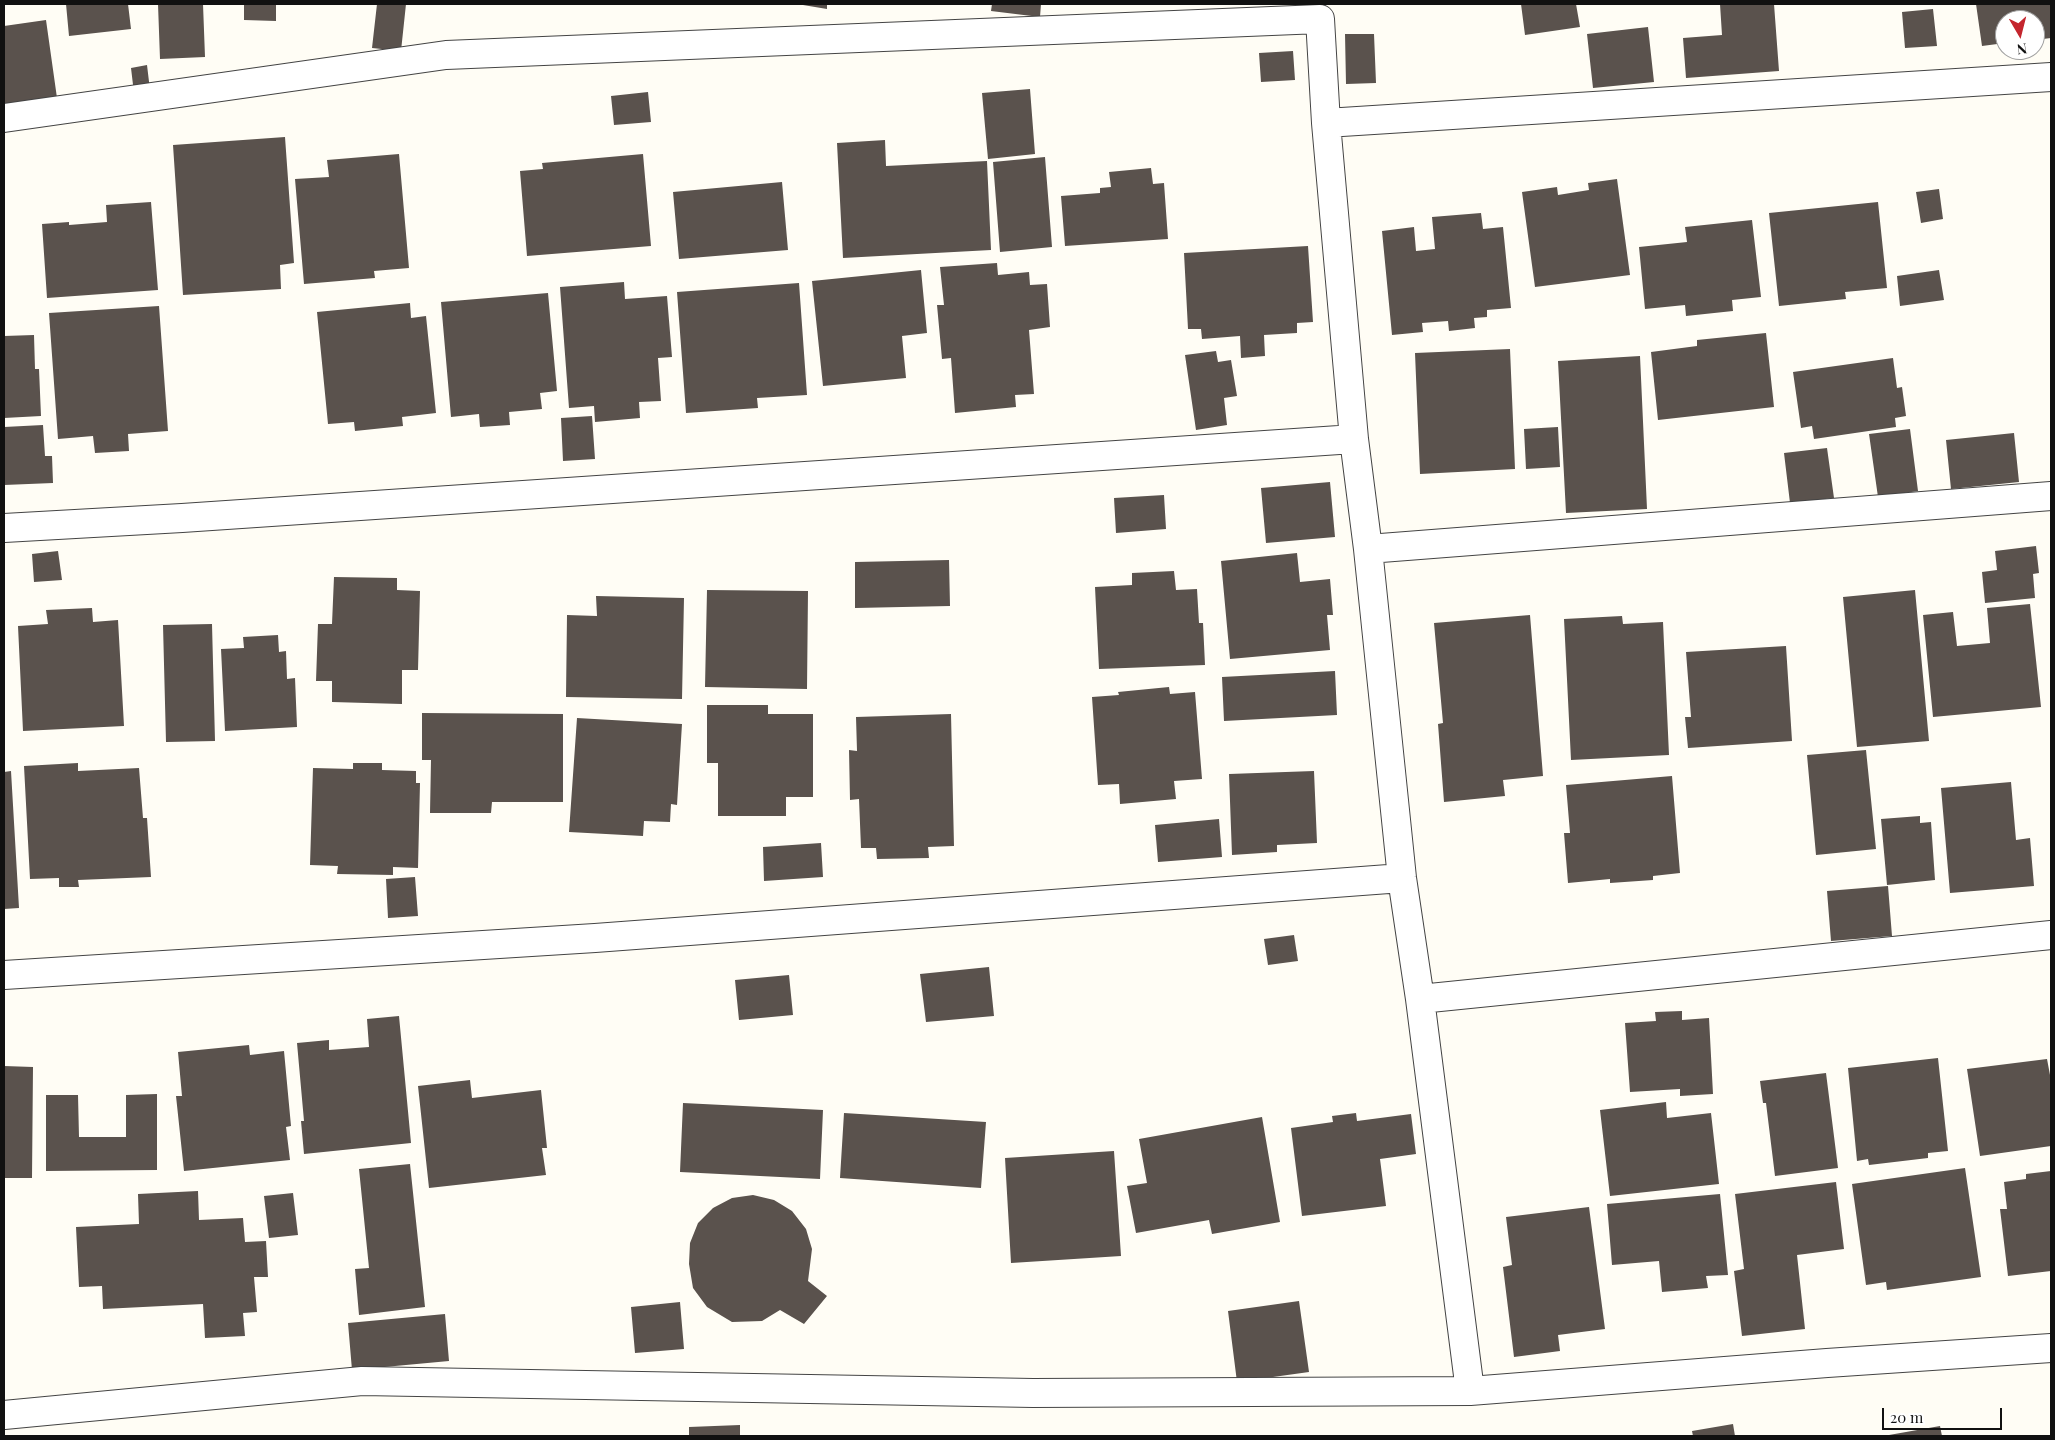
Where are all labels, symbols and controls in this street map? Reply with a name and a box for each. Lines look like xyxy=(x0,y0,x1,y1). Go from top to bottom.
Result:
north arrow xyxy=(1995,10,2045,60)
text: N xyxy=(2016,39,2028,59)
scale bar xyxy=(1885,1398,2005,1430)
text: 20 m xyxy=(1890,1407,1923,1427)

